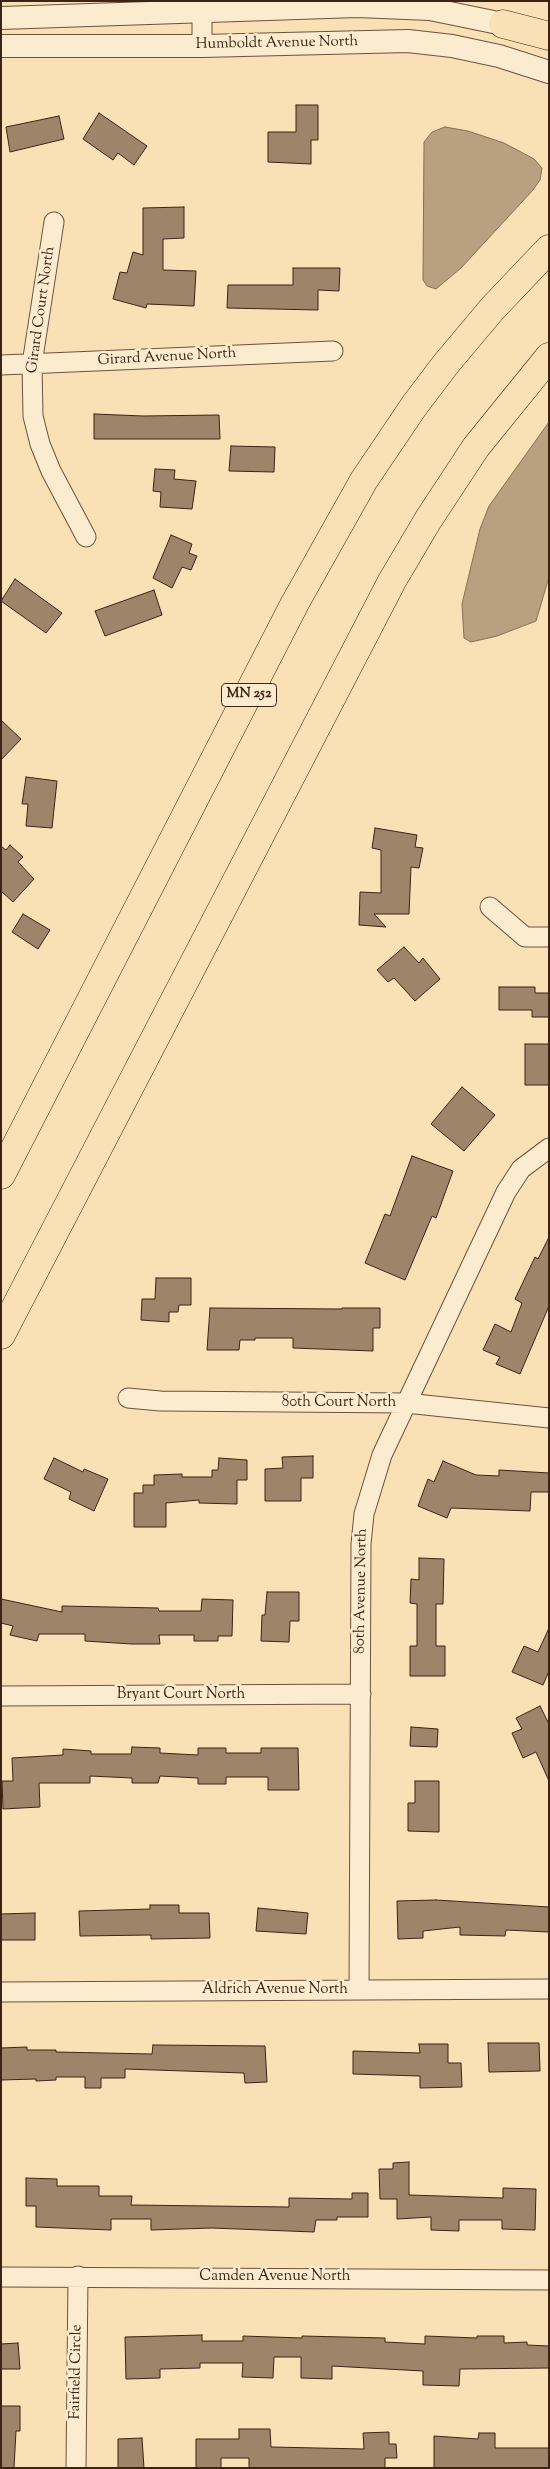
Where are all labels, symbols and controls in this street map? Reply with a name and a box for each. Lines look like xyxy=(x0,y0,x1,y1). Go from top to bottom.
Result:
street label: Humboldt Avenue North xyxy=(196,34,358,54)
street label: Girard Court North xyxy=(24,245,60,375)
street label: Girard Avenue North xyxy=(97,345,237,371)
road number: MN 252 xyxy=(222,684,276,706)
street label: 80th Court North xyxy=(282,1394,396,1412)
street label: 80th Avenue North xyxy=(352,1528,372,1654)
street label: Bryant Court North xyxy=(117,1686,245,1704)
street label: Aldrich Avenue North xyxy=(202,1981,348,1999)
street label: Camden Avenue North xyxy=(199,2268,351,2286)
street label: Fairfield Circle xyxy=(67,2324,87,2420)

